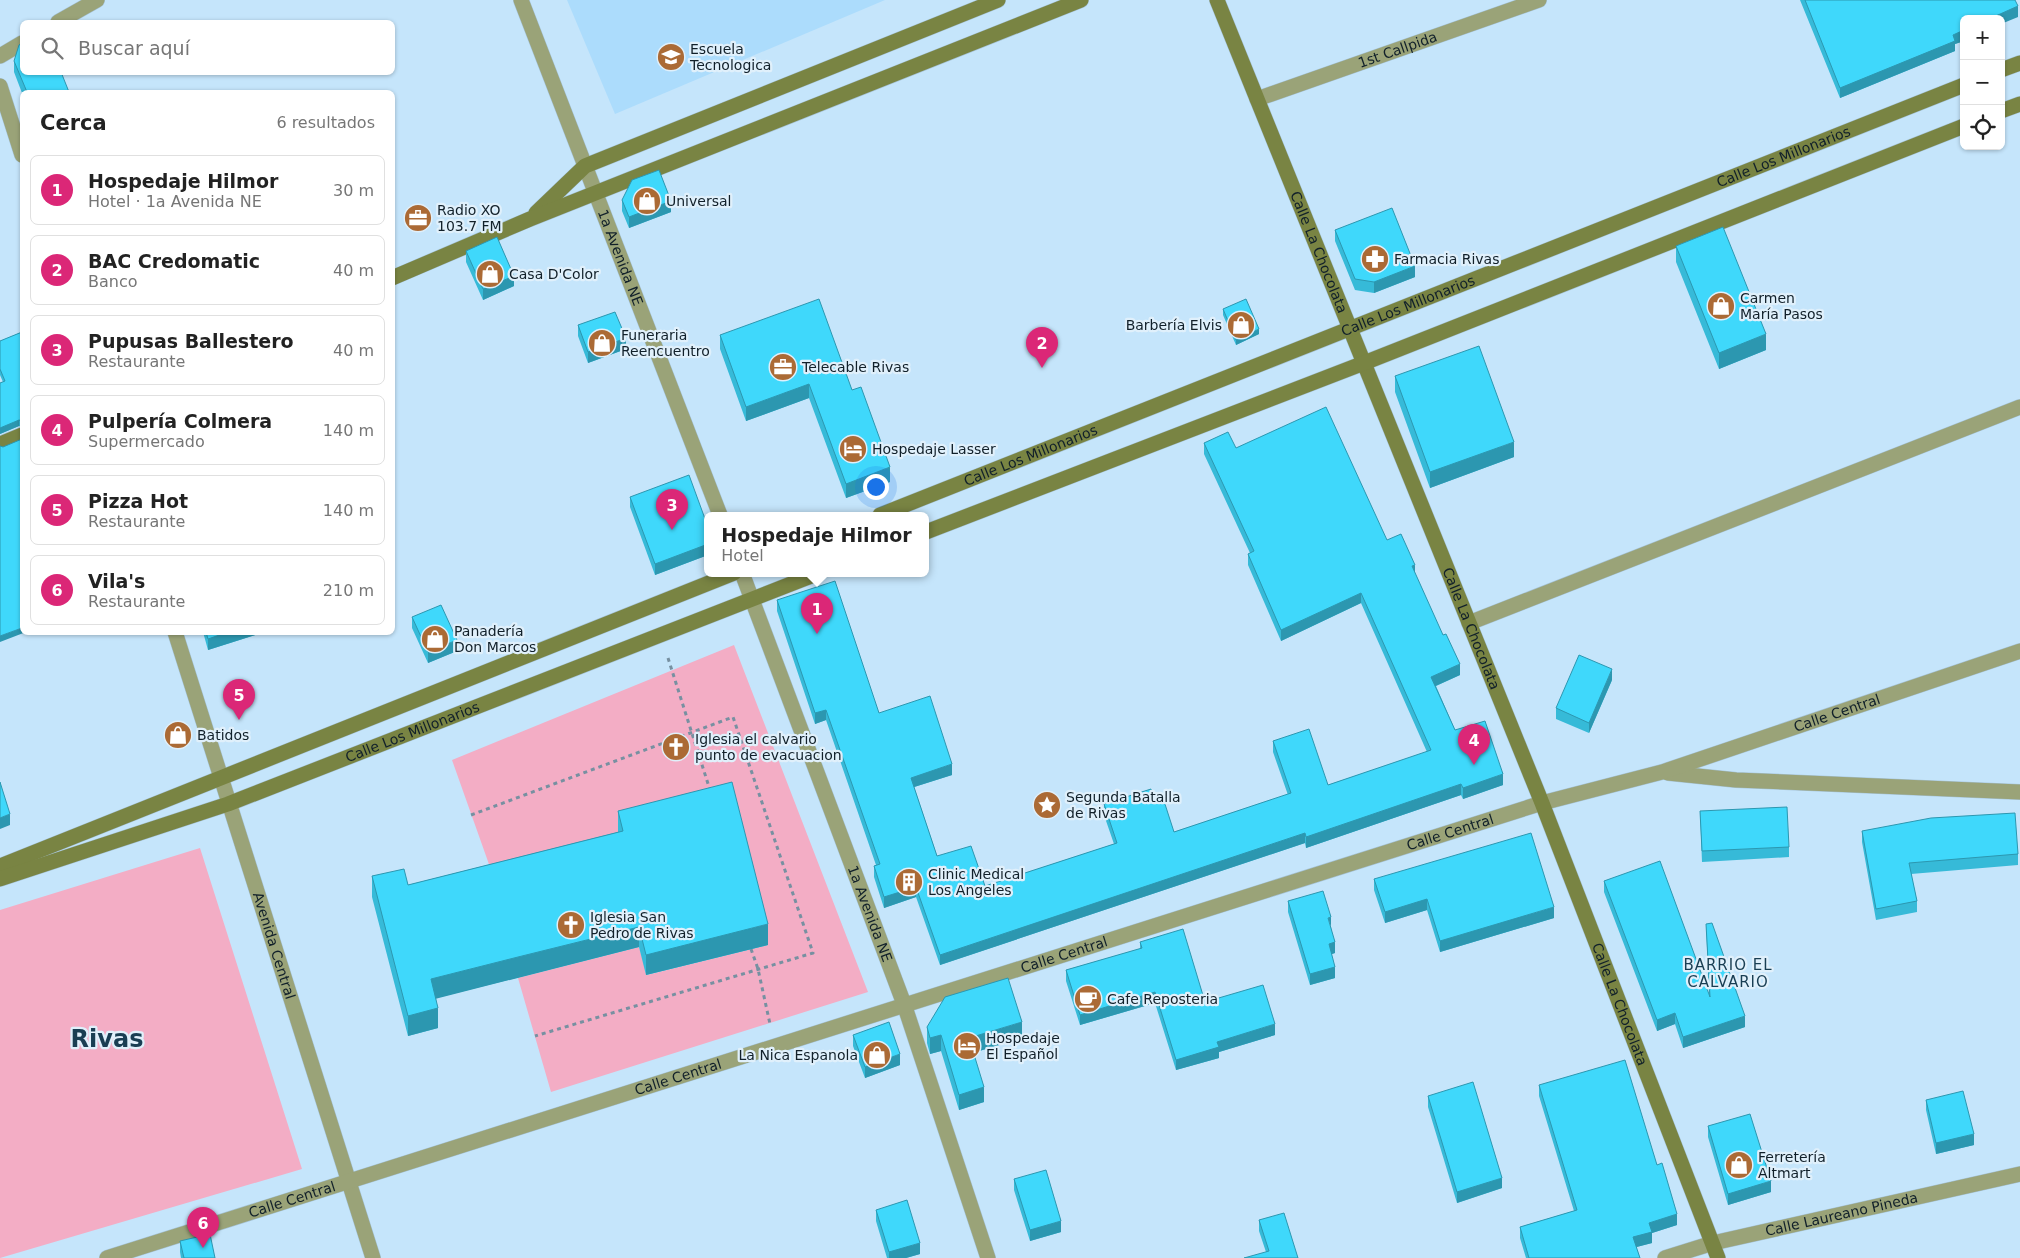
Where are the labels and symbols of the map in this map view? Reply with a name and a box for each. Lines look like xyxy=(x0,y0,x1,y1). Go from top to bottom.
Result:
street label: 1st Callpida xyxy=(1356,28,1439,71)
place label: Escuela Tecnologica xyxy=(689,41,771,73)
school or university icon: Escuela Tecnologica xyxy=(656,42,686,72)
street label: Calle Los Millonarios xyxy=(1714,123,1853,190)
shop icon: Universal xyxy=(632,186,662,216)
street label: Calle La Chocolata xyxy=(1287,189,1351,315)
place label: Universal xyxy=(666,193,731,209)
place label: Radio XO 103.7 FM xyxy=(437,202,502,234)
office icon: Radio XO 103.7 FM xyxy=(403,203,433,233)
street label: 1a Avenida NE xyxy=(595,207,646,308)
pharmacy icon: Farmacia Rivas xyxy=(1360,244,1390,274)
place label: Farmacia Rivas xyxy=(1394,251,1499,267)
shop icon: Casa D'Color xyxy=(475,259,505,289)
place label: Casa D'Color xyxy=(509,266,599,282)
street label: Calle Los Millonarios xyxy=(1339,272,1477,339)
place label: Carmen María Pasos xyxy=(1740,290,1823,322)
shop icon: Carmen María Pasos xyxy=(1706,291,1736,321)
shop icon: Barbería Elvis xyxy=(1226,310,1256,340)
place label: Barbería Elvis xyxy=(1126,317,1222,333)
place label: Funeraria Reencuentro xyxy=(621,327,710,359)
pin: 2 xyxy=(1026,327,1058,368)
shop icon: Funeraria Reencuentro xyxy=(587,328,617,358)
office icon: Telecable Rivas xyxy=(768,352,798,382)
place label: Telecable Rivas xyxy=(801,359,909,375)
street label: Calle Los Millonarios xyxy=(961,422,1100,489)
hotel icon: Hospedaje Lasser xyxy=(838,434,868,464)
place label: Hospedaje Lasser xyxy=(872,441,996,457)
your location xyxy=(863,474,889,500)
pin: 3 xyxy=(656,489,688,530)
street label: Calle La Chocolata xyxy=(1440,565,1503,692)
pin: 1 xyxy=(801,593,833,634)
place label: Panadería Don Marcos xyxy=(454,623,536,655)
shop icon: Panadería Don Marcos xyxy=(420,624,450,654)
pin: 5 xyxy=(223,679,255,720)
street label: Calle Central xyxy=(1792,691,1882,735)
street label: Calle Los Millonarios xyxy=(343,699,482,765)
shop icon: Batidos xyxy=(163,720,193,750)
pin: 4 xyxy=(1458,724,1490,765)
place label: Batidos xyxy=(197,727,249,743)
place label: Iglesia el calvario punto de evacuacion xyxy=(695,731,842,763)
church icon: Iglesia el calvario punto de evacuacion xyxy=(661,732,691,762)
place label: Segunda Batalla de Rivas xyxy=(1066,789,1181,821)
place icon: Segunda Batalla de Rivas xyxy=(1032,790,1062,820)
street label: Calle Central xyxy=(1405,811,1496,853)
street label: 1a Avenida NE xyxy=(845,863,895,964)
place label: Clinic Medical Los Angeles xyxy=(928,866,1024,898)
building icon: Clinic Medical Los Angeles xyxy=(894,867,924,897)
street label: Avenida Central xyxy=(250,890,299,1001)
place label: Iglesia San Pedro de Rivas xyxy=(590,909,694,941)
church icon: Iglesia San Pedro de Rivas xyxy=(556,910,586,940)
street label: Calle Central xyxy=(1019,933,1109,976)
street label: Calle La Chocolata xyxy=(1589,941,1651,1068)
district label: BARRIO EL CALVARIO xyxy=(1683,956,1773,991)
cafe icon: Cafe Reposteria xyxy=(1073,984,1103,1014)
place label: Cafe Reposteria xyxy=(1107,991,1218,1007)
district label: Rivas xyxy=(71,1025,143,1053)
place label: Hospedaje El Español xyxy=(986,1030,1060,1062)
hotel icon: Hospedaje El Español xyxy=(952,1031,982,1061)
shop icon: La Nica Espanola xyxy=(862,1040,892,1070)
place label: La Nica Espanola xyxy=(739,1047,858,1063)
street label: Calle Central xyxy=(633,1056,723,1098)
place label: Ferretería Altmart xyxy=(1758,1149,1826,1181)
shop icon: Ferretería Altmart xyxy=(1724,1150,1754,1180)
street label: Calle Central xyxy=(246,1178,337,1221)
street label: Calle Laureano Pineda xyxy=(1764,1189,1919,1239)
pin: 6 xyxy=(187,1207,219,1248)

